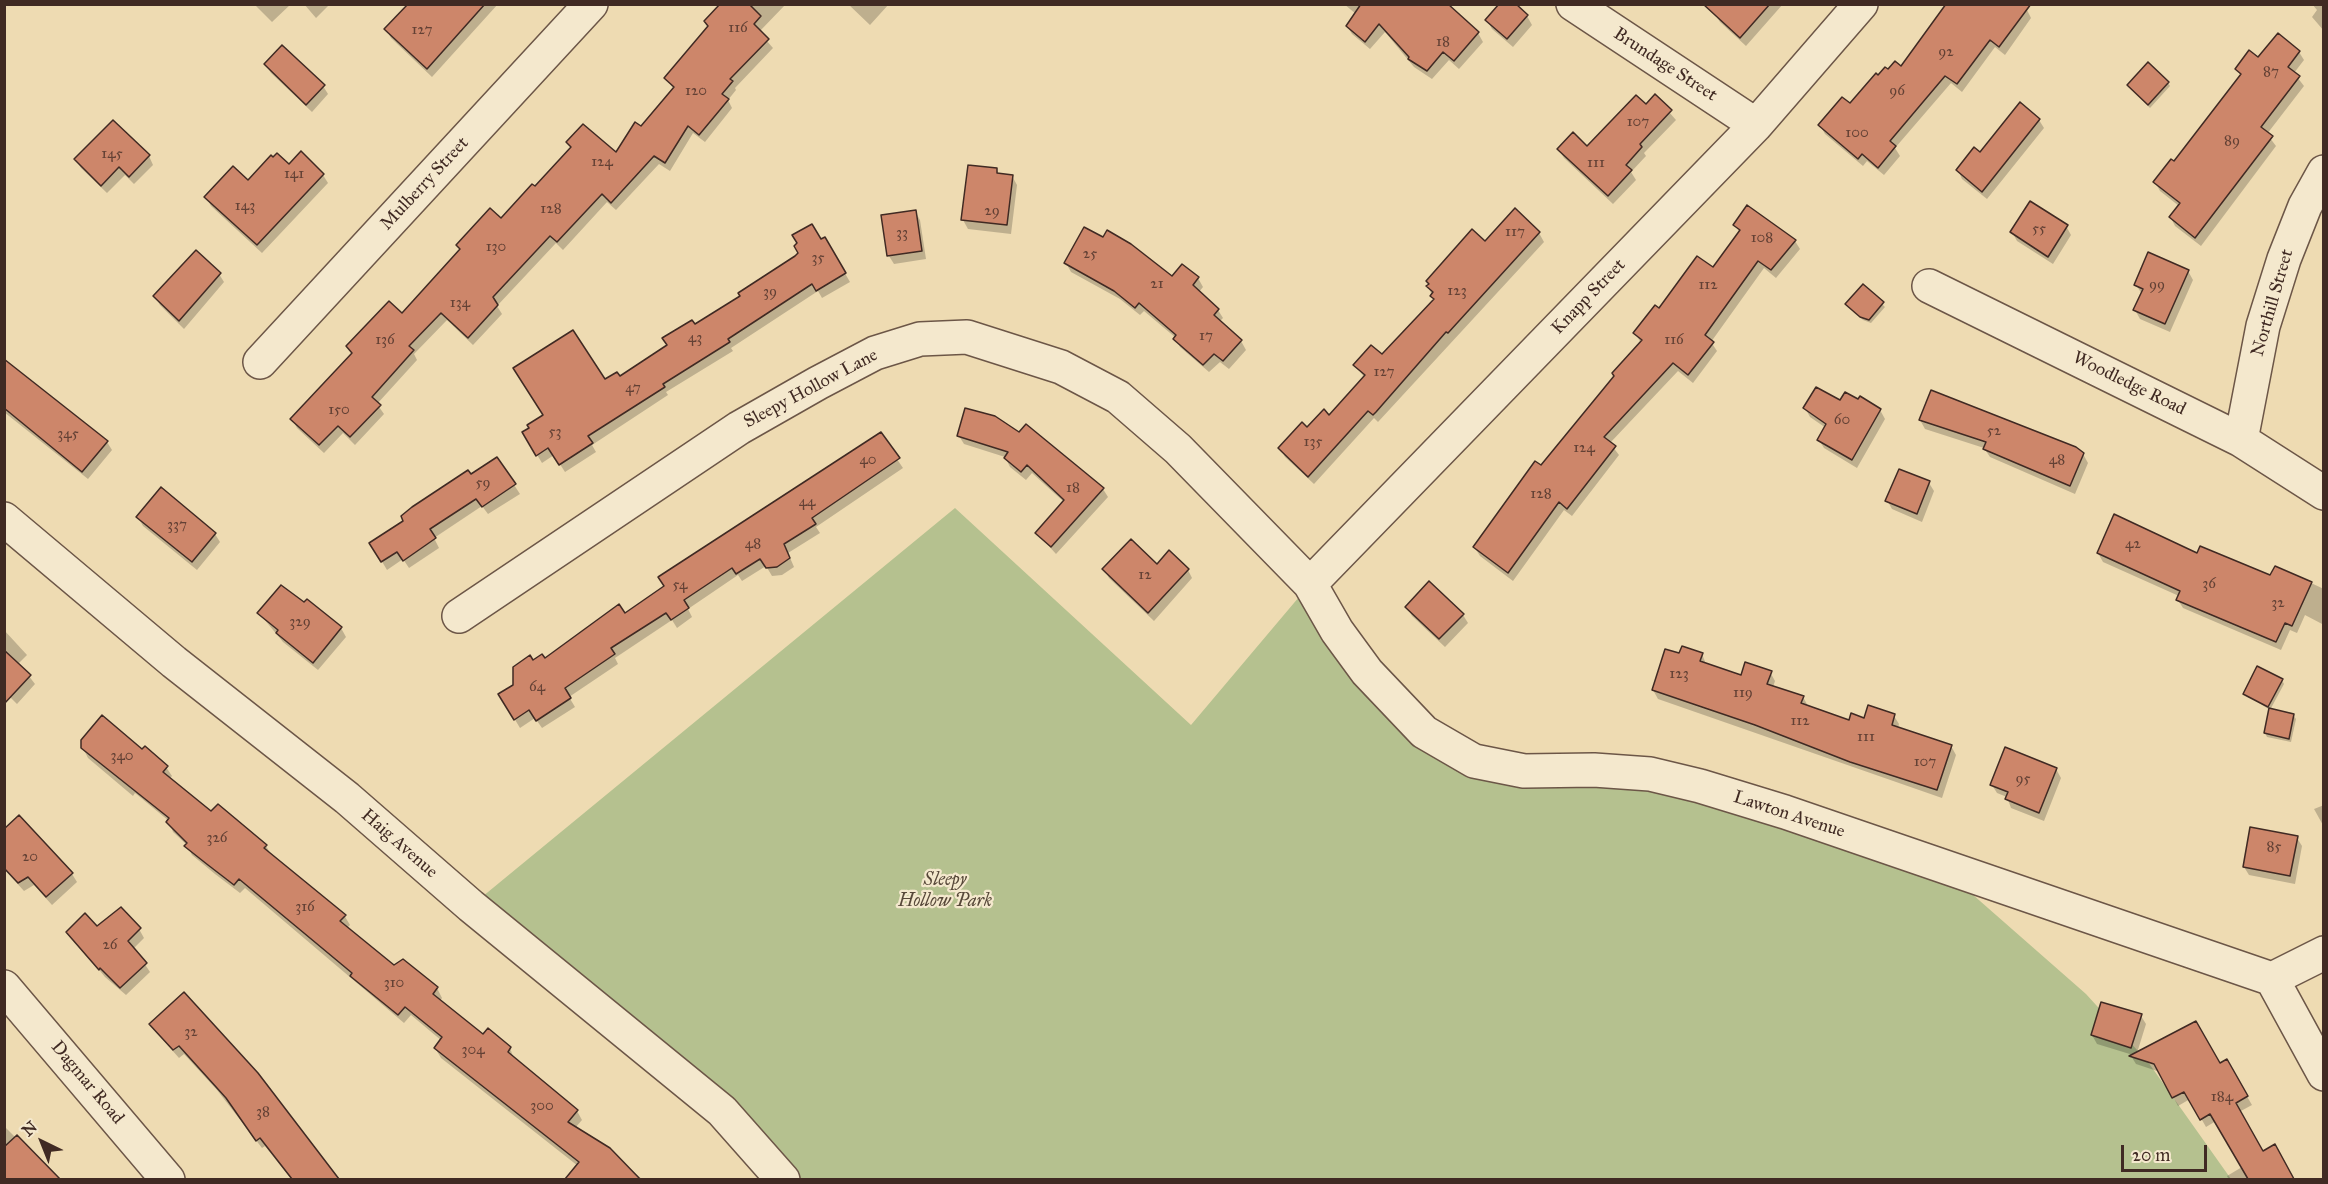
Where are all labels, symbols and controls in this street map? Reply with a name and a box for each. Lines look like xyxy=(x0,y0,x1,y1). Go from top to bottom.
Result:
house number: 116 xyxy=(728,19,748,37)
house number: 127 xyxy=(412,21,432,39)
street label: Brundage Street xyxy=(1609,24,1721,106)
house number: 18 xyxy=(1436,33,1450,51)
house number: 92 xyxy=(1938,43,1954,61)
house number: 87 xyxy=(2263,63,2279,81)
house number: 120 xyxy=(685,82,707,100)
house number: 96 xyxy=(1889,82,1905,100)
house number: 107 xyxy=(1627,113,1649,131)
house number: 100 xyxy=(1845,124,1869,142)
house number: 89 xyxy=(2224,132,2240,150)
street label: Mulberry Street xyxy=(376,133,474,235)
house number: 145 xyxy=(101,145,123,163)
house number: 124 xyxy=(591,153,613,171)
house number: 111 xyxy=(1587,154,1605,172)
house number: 141 xyxy=(284,165,304,183)
house number: 143 xyxy=(235,197,255,215)
house number: 128 xyxy=(540,200,562,218)
house number: 29 xyxy=(984,202,1000,220)
house number: 55 xyxy=(2032,220,2046,238)
house number: 117 xyxy=(1505,223,1525,241)
house number: 33 xyxy=(896,224,908,242)
house number: 108 xyxy=(1751,229,1773,247)
house number: 130 xyxy=(486,238,506,256)
house number: 25 xyxy=(1083,245,1097,263)
street label: Northill Street xyxy=(2247,247,2299,359)
house number: 35 xyxy=(812,249,824,267)
street label: Knapp Street xyxy=(1548,255,1630,339)
house number: 21 xyxy=(1150,275,1164,293)
house number: 112 xyxy=(1698,276,1718,294)
house number: 99 xyxy=(2149,276,2165,294)
house number: 123 xyxy=(1447,282,1467,300)
house number: 39 xyxy=(763,283,777,301)
house number: 134 xyxy=(450,294,470,312)
house number: 17 xyxy=(1199,327,1213,345)
house number: 43 xyxy=(688,329,702,347)
house number: 136 xyxy=(375,331,395,349)
house number: 116 xyxy=(1664,331,1684,349)
street label: Sleepy Hollow Lane xyxy=(740,345,882,433)
street label: Woodledge Road xyxy=(2069,347,2189,421)
house number: 127 xyxy=(1374,363,1394,381)
house number: 47 xyxy=(625,379,641,397)
house number: 150 xyxy=(328,401,350,419)
house number: 60 xyxy=(1834,411,1850,429)
house number: 52 xyxy=(1987,422,2001,440)
house number: 53 xyxy=(549,423,561,441)
house number: 345 xyxy=(57,425,79,443)
house number: 135 xyxy=(1304,433,1322,451)
house number: 124 xyxy=(1573,439,1595,457)
house number: 40 xyxy=(859,451,877,469)
house number: 48 xyxy=(2049,451,2065,469)
house number: 59 xyxy=(475,474,491,492)
house number: 18 xyxy=(1066,479,1080,497)
house number: 128 xyxy=(1530,485,1552,503)
house number: 44 xyxy=(799,493,815,511)
house number: 337 xyxy=(167,516,187,534)
house number: 48 xyxy=(745,535,761,553)
house number: 42 xyxy=(2125,535,2141,553)
house number: 12 xyxy=(1138,566,1152,584)
house number: 36 xyxy=(2202,575,2216,593)
house number: 54 xyxy=(673,576,687,594)
house number: 32 xyxy=(2271,594,2285,612)
house number: 329 xyxy=(289,613,311,631)
house number: 123 xyxy=(1669,665,1689,683)
house number: 64 xyxy=(529,678,545,696)
house number: 119 xyxy=(1733,684,1753,702)
house number: 112 xyxy=(1790,712,1810,730)
house number: 111 xyxy=(1857,728,1875,746)
house number: 340 xyxy=(110,747,134,765)
house number: 107 xyxy=(1914,753,1936,771)
house number: 95 xyxy=(2015,770,2031,788)
street label: Lawton Avenue xyxy=(1731,787,1847,843)
street label: Haig Avenue xyxy=(356,805,442,883)
house number: 326 xyxy=(206,829,228,847)
house number: 85 xyxy=(2267,838,2281,856)
house number: 20 xyxy=(22,848,38,866)
park label: Sleepy Hollow Park xyxy=(898,870,992,912)
house number: 316 xyxy=(295,898,315,916)
house number: 26 xyxy=(102,936,118,954)
house number: 310 xyxy=(384,974,404,992)
house number: 32 xyxy=(184,1023,198,1041)
street label: Dagmar Road xyxy=(46,1037,128,1129)
house number: 304 xyxy=(461,1041,485,1059)
house number: 184 xyxy=(2211,1088,2233,1106)
house number: 300 xyxy=(530,1097,554,1115)
house number: 38 xyxy=(256,1103,270,1121)
north arrow xyxy=(12,1112,72,1172)
text: N xyxy=(18,1117,41,1140)
scale bar xyxy=(2124,1133,2210,1171)
text: 20 m xyxy=(2132,1144,2170,1166)

